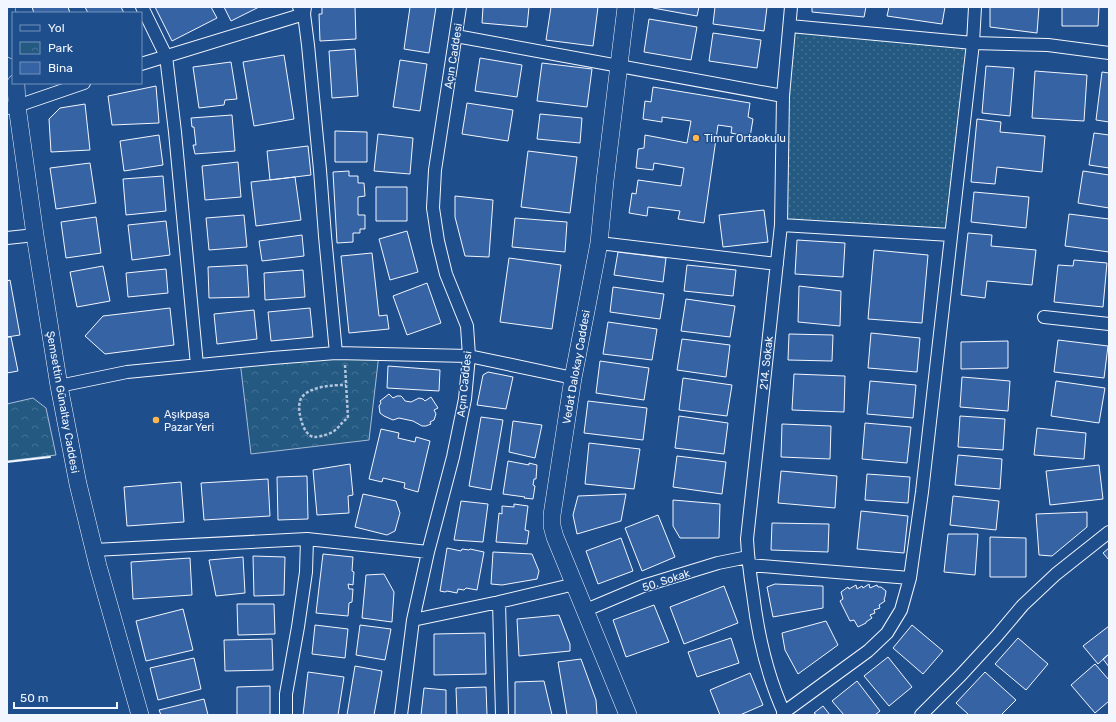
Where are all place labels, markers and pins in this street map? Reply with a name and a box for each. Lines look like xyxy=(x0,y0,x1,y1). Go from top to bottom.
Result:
place label: Timur Ortaokulu xyxy=(704,132,786,145)
marker: Timur Ortaokulu xyxy=(691,133,701,143)
place label: Aşıkpaşa Pazar Yeri xyxy=(164,408,214,434)
marker: Aşıkpaşa Pazar Yeri xyxy=(151,415,161,425)

